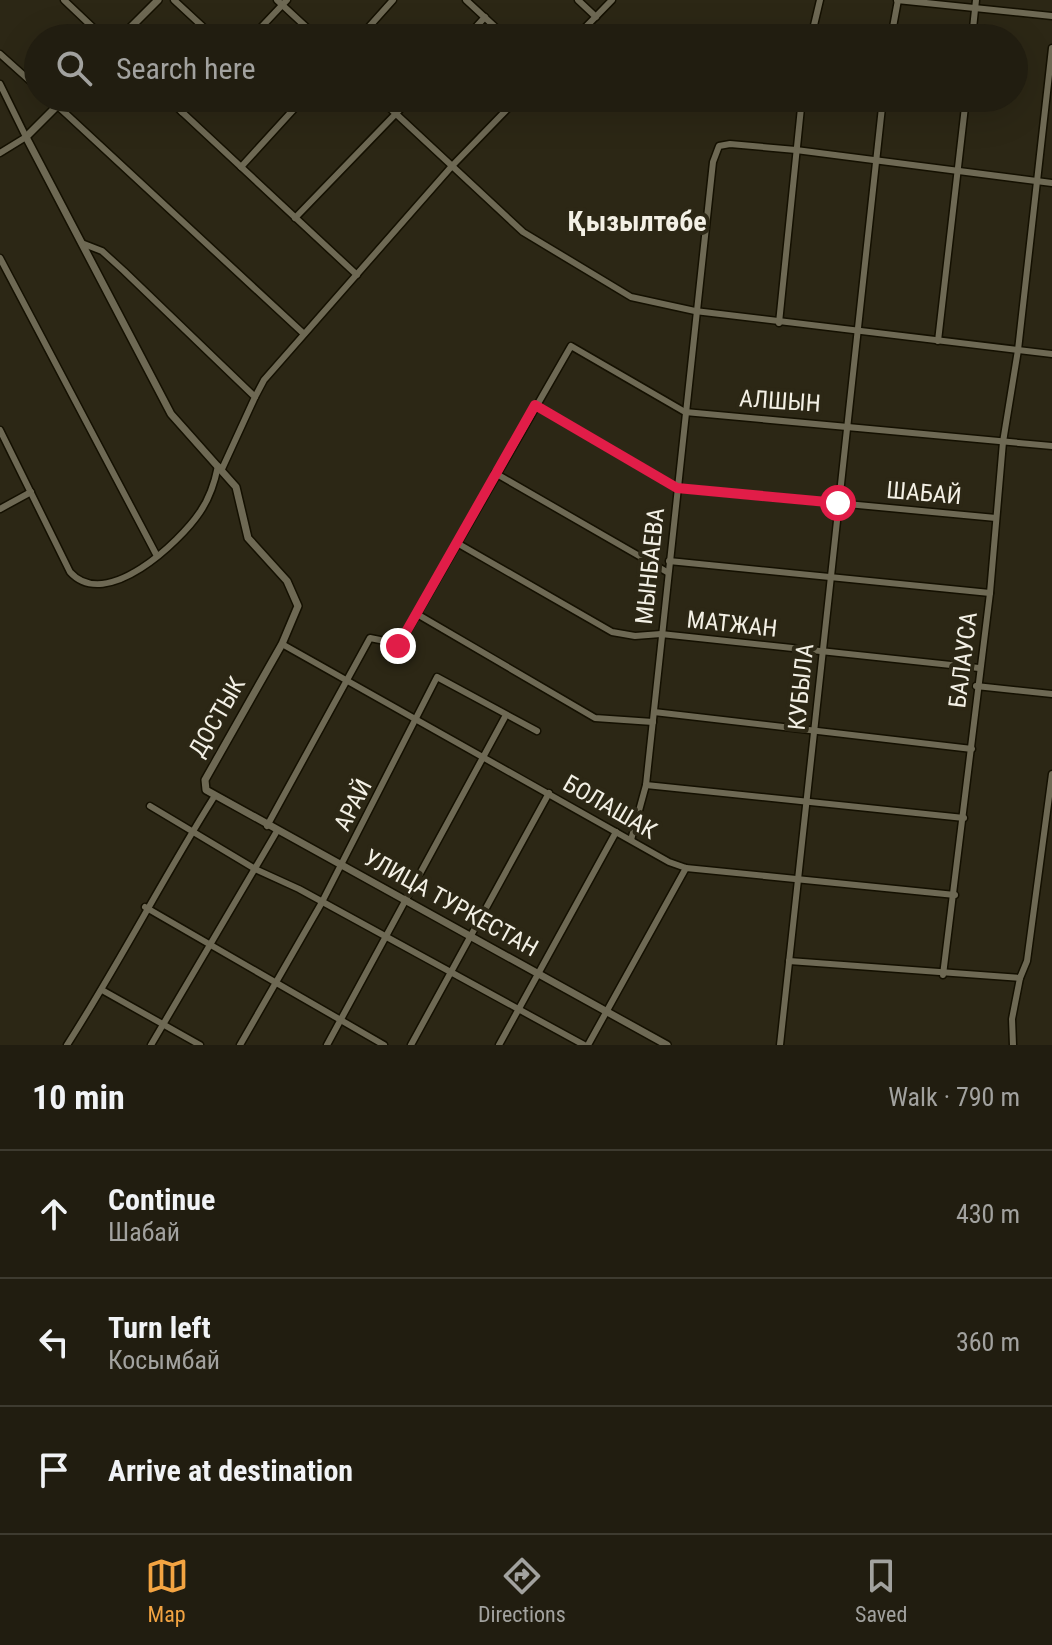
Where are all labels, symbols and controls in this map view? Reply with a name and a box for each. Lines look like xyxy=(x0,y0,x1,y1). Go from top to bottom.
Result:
search box xyxy=(24,24,1028,112)
icon: search xyxy=(52,46,96,90)
text: Search here xyxy=(116,51,256,86)
district label: Қызылтөбе xyxy=(567,205,707,238)
street label: АЛШЫН xyxy=(738,384,822,418)
street label: ШАБАЙ xyxy=(885,476,963,510)
route start xyxy=(820,485,856,521)
street label: МЫНБАЕВА xyxy=(630,506,670,626)
street label: МАТЖАН xyxy=(685,605,779,643)
street label: БАЛАУСА xyxy=(943,610,983,710)
route end xyxy=(380,628,416,664)
street label: КУБЫЛА xyxy=(783,642,819,732)
street label: ДОСТЫК xyxy=(183,672,251,762)
street label: БОЛАШАК xyxy=(558,769,662,845)
street label: АРАЙ xyxy=(328,774,378,836)
street label: УЛИЦА ТУРКЕСТАН xyxy=(359,844,543,962)
text: 10 min xyxy=(32,1077,125,1117)
text: Walk · 790 m xyxy=(888,1082,1020,1112)
text: Continue xyxy=(108,1182,215,1217)
icon: ahead xyxy=(32,1192,76,1236)
text: 430 m xyxy=(956,1199,1020,1229)
text: Шабай xyxy=(108,1217,180,1247)
text: Turn left xyxy=(108,1310,211,1345)
icon: left xyxy=(32,1320,76,1364)
text: 360 m xyxy=(956,1327,1020,1357)
text: Косымбай xyxy=(108,1345,220,1375)
icon: arrive xyxy=(32,1448,76,1492)
text: Arrive at destination xyxy=(108,1453,353,1488)
tab: Map xyxy=(145,1554,189,1627)
tab: Directions xyxy=(478,1554,566,1627)
tab: Saved xyxy=(855,1554,907,1627)

